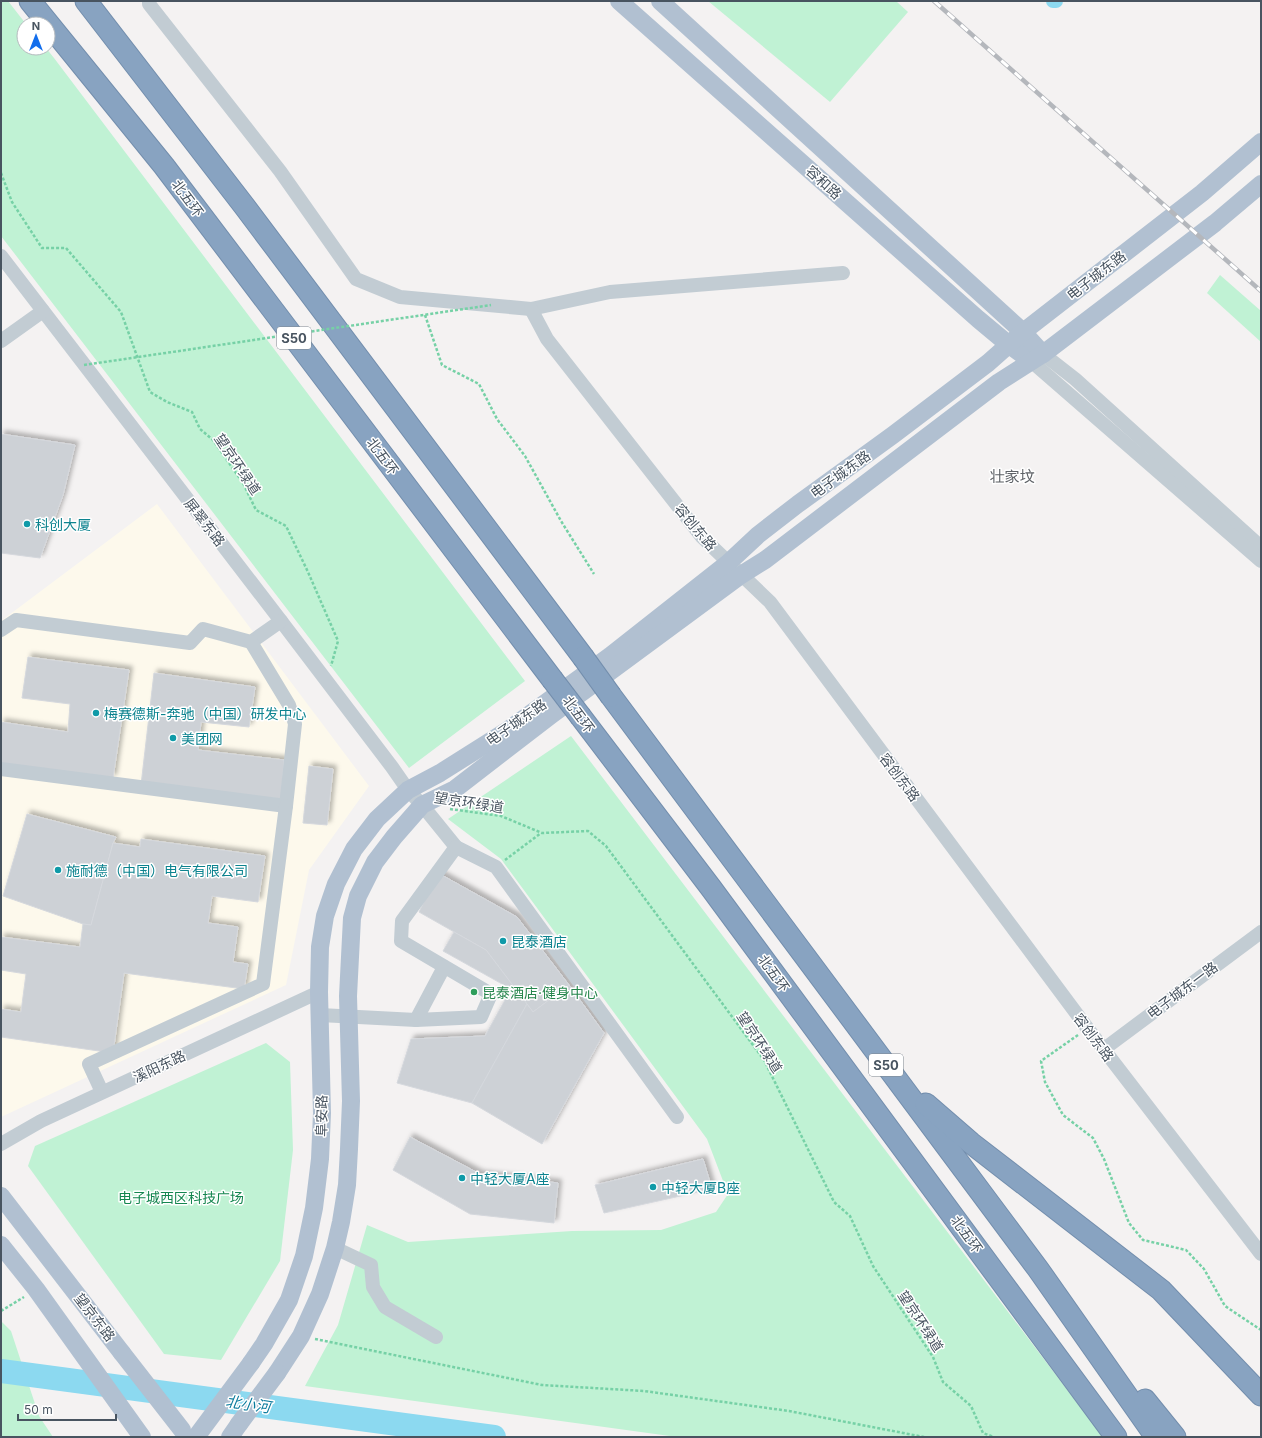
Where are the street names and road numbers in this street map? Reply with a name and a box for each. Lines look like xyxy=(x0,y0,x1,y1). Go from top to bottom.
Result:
street label: 容和路 xyxy=(803,162,845,202)
street label: 北五环 xyxy=(169,176,207,220)
street label: 电子城东路 xyxy=(1063,247,1129,303)
road number: S50 xyxy=(277,327,311,349)
street label: 望京环绿道 xyxy=(211,430,265,498)
street label: 北五环 xyxy=(364,434,402,478)
street label: 电子城东路 xyxy=(807,447,873,501)
street label: 屏翠东路 xyxy=(181,495,229,549)
street label: 容创东路 xyxy=(671,500,721,554)
street label: 北五环 xyxy=(560,692,598,736)
street label: 电子城东路 xyxy=(482,695,550,749)
street label: 容创东路 xyxy=(876,750,924,804)
street label: 望京环绿道 xyxy=(433,788,505,816)
street label: 北五环 xyxy=(755,951,793,995)
street label: 电子城东一路 xyxy=(1143,958,1221,1022)
street label: 望京环绿道 xyxy=(734,1008,786,1076)
street label: 容创东路 xyxy=(1070,1010,1118,1064)
street label: 溪阳东路 xyxy=(130,1046,188,1086)
road number: S50 xyxy=(869,1054,903,1076)
street label: 阜安路 xyxy=(312,1095,330,1137)
street label: 北五环 xyxy=(948,1212,986,1256)
street label: 望京环绿道 xyxy=(895,1287,947,1355)
street label: 望京东路 xyxy=(71,1290,119,1344)

